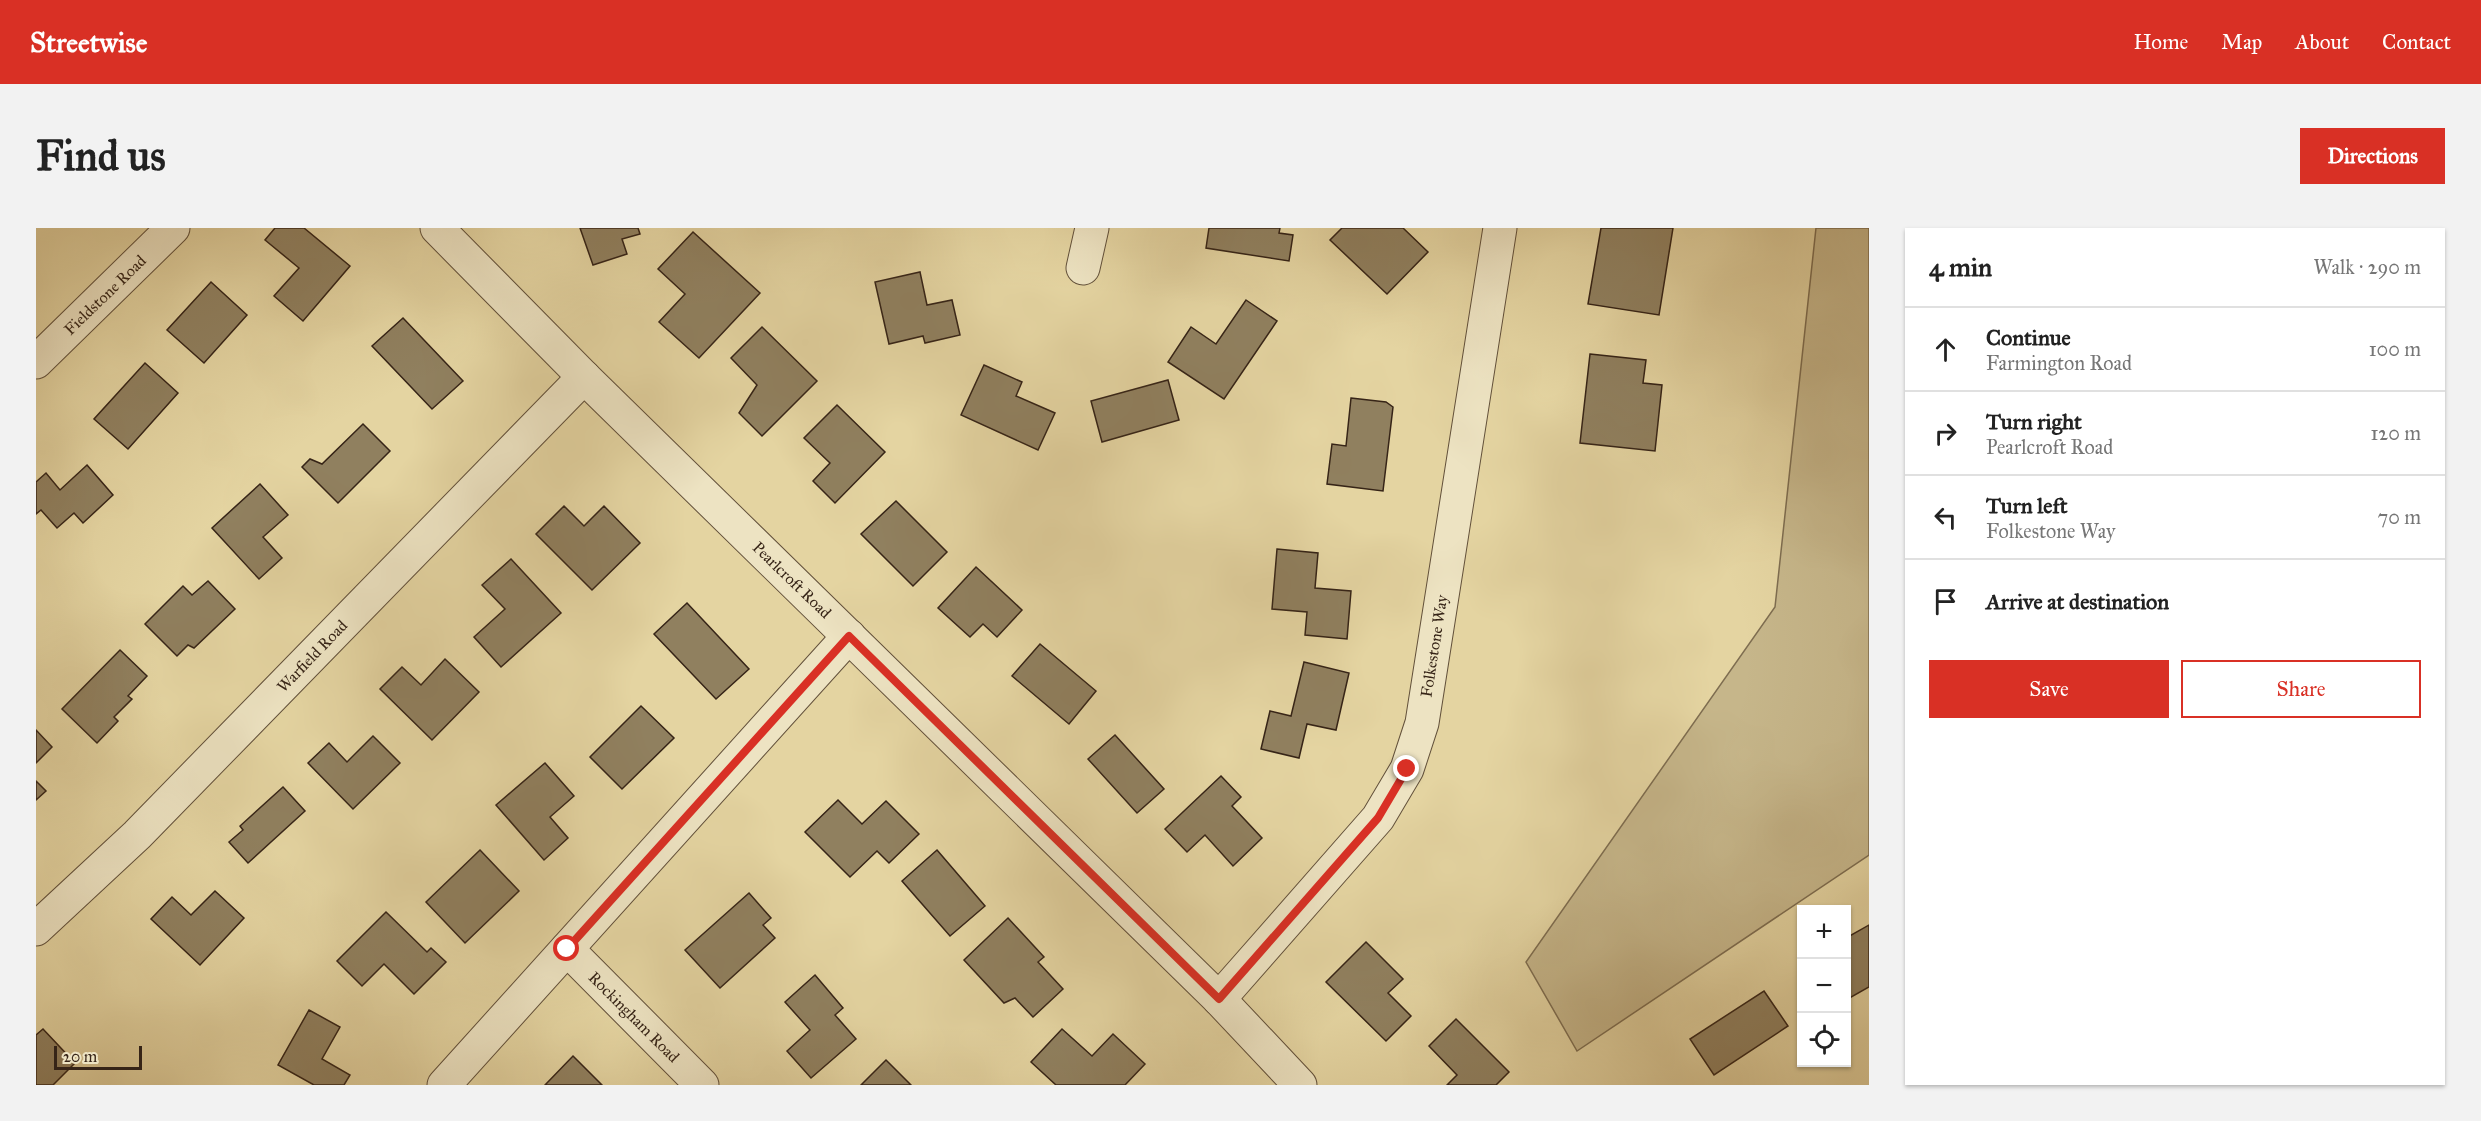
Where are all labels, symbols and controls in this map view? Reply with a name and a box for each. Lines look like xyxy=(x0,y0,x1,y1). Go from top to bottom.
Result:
text: Streetwise xyxy=(30,25,147,60)
text: Home xyxy=(2133,29,2188,55)
text: Map xyxy=(2221,29,2262,55)
text: About xyxy=(2295,29,2349,55)
text: Contact xyxy=(2382,29,2451,55)
button: Directions xyxy=(2300,128,2445,184)
text: Find us xyxy=(36,130,166,182)
street label: Fieldstone Road xyxy=(60,251,150,339)
text: 4 min xyxy=(1929,251,1992,283)
text: Walk · 290 m xyxy=(2313,255,2421,279)
text: Continue xyxy=(1986,324,2071,351)
icon: ahead xyxy=(1929,333,1962,366)
text: 100 m xyxy=(2369,337,2421,361)
text: Farmington Road xyxy=(1986,351,2132,375)
text: Turn right xyxy=(1986,408,2082,435)
icon: right xyxy=(1929,417,1962,450)
text: 120 m xyxy=(2370,421,2421,445)
text: Pearlcroft Road xyxy=(1986,435,2113,459)
text: Turn left xyxy=(1986,492,2068,519)
icon: left xyxy=(1929,501,1962,534)
text: 70 m xyxy=(2378,505,2421,529)
text: Folkestone Way xyxy=(1986,519,2115,543)
street label: Pearlcroft Road xyxy=(749,538,835,622)
icon: arrive xyxy=(1929,585,1962,618)
text: Arrive at destination xyxy=(1986,588,2169,615)
street label: Folkestone Way xyxy=(1417,593,1452,699)
street label: Warfield Road xyxy=(273,616,351,696)
button: Save xyxy=(1929,660,2169,718)
button: Share xyxy=(2181,660,2421,718)
route end xyxy=(1393,755,1419,781)
map controls xyxy=(1797,905,1851,1067)
button: + xyxy=(1797,905,1851,959)
route start xyxy=(553,935,579,961)
button: − xyxy=(1797,959,1851,1013)
street label: Rockingham Road xyxy=(584,968,683,1067)
button: locate xyxy=(1797,1013,1851,1067)
scale bar xyxy=(54,1043,142,1070)
text: 20 m xyxy=(63,1047,97,1066)

